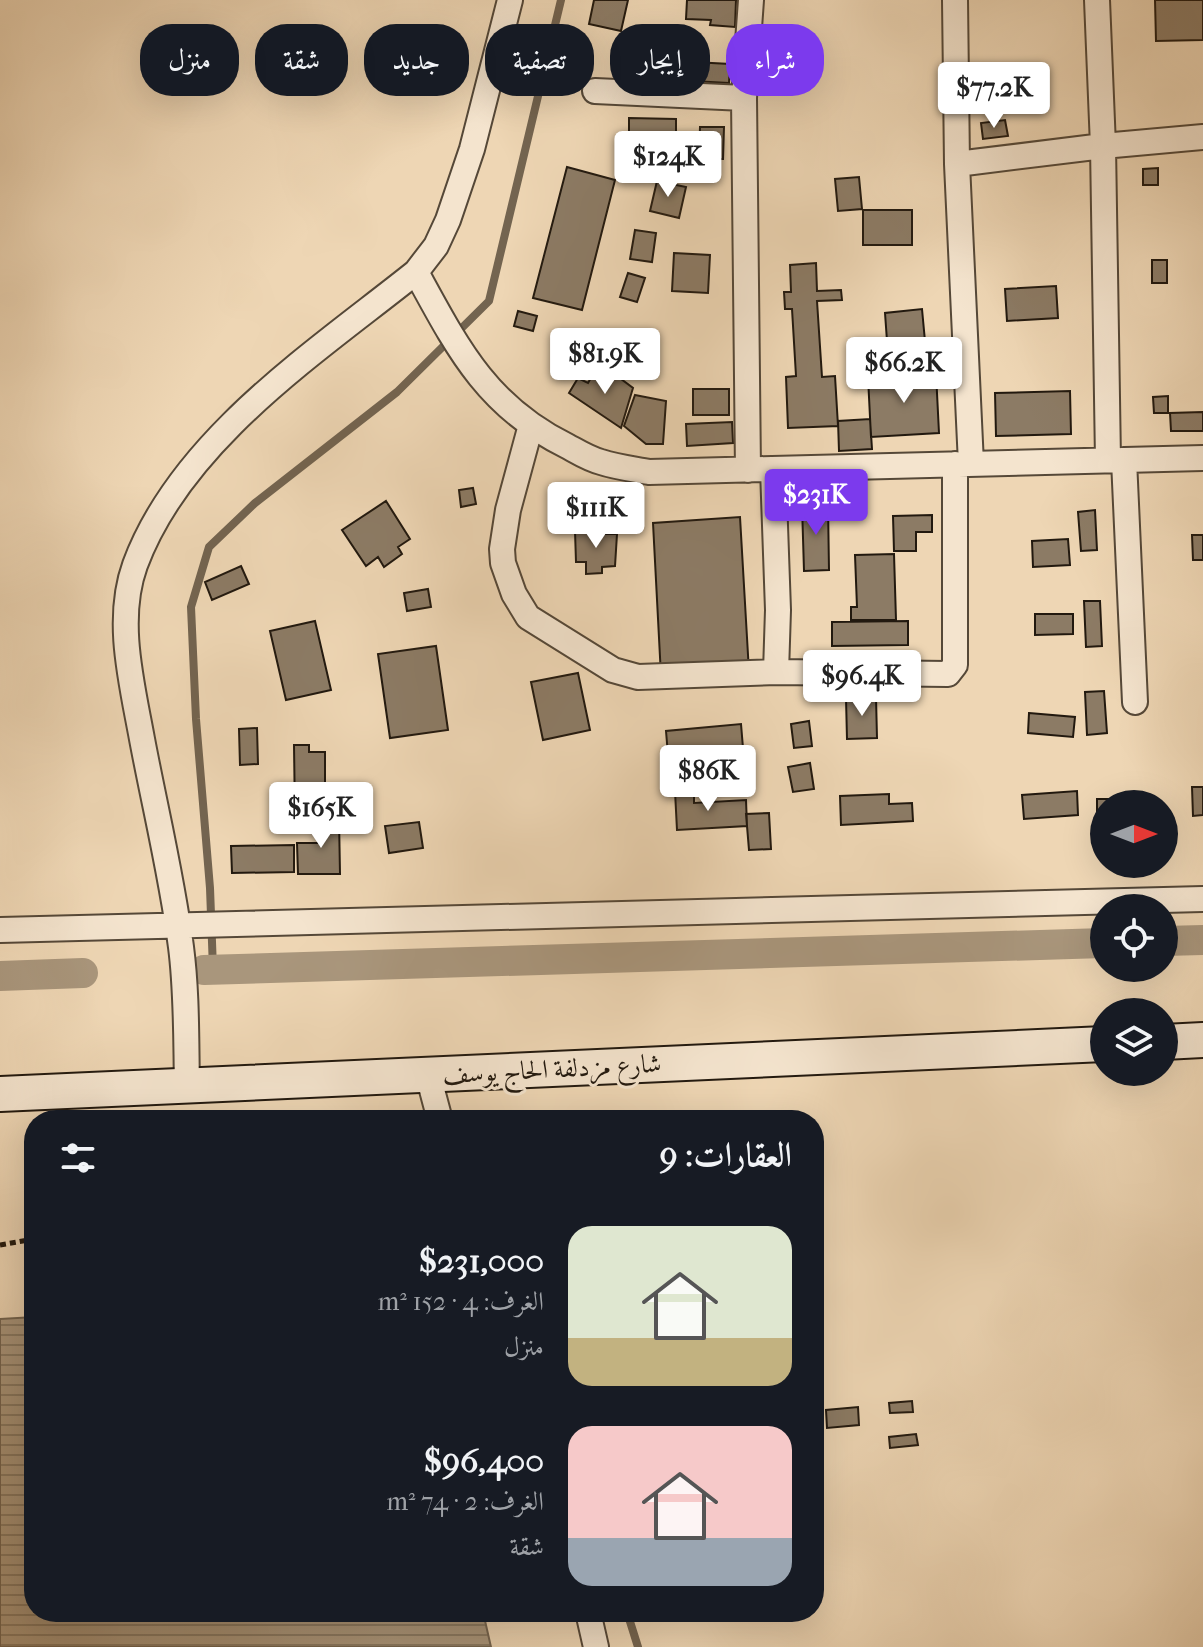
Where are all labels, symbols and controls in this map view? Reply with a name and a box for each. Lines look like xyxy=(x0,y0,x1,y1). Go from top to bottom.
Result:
chip: منزل xyxy=(140,24,239,96)
chip: شقة xyxy=(255,24,348,96)
chip: جديد xyxy=(364,24,469,96)
chip: تصفية xyxy=(485,24,594,96)
chip: إيجار xyxy=(610,24,710,96)
chip: شراء xyxy=(726,24,824,96)
pin: $77.2K xyxy=(929,62,1059,130)
text: $77.2K xyxy=(956,72,1032,103)
pin: $124K xyxy=(612,131,724,199)
text: $124K xyxy=(632,141,704,172)
pin: $81.9K xyxy=(540,328,670,396)
pin: $66.2K xyxy=(839,337,969,405)
text: $81.9K xyxy=(568,338,642,369)
text: $66.2K xyxy=(864,347,944,378)
pin: $231K xyxy=(760,469,872,537)
text: $231K xyxy=(783,479,849,510)
pin: $111K xyxy=(540,482,652,550)
text: $111K xyxy=(565,492,627,523)
pin: $96.4K xyxy=(797,650,927,718)
text: $96.4K xyxy=(821,660,903,691)
pin: $86K xyxy=(661,745,755,813)
text: $86K xyxy=(678,755,738,786)
pin: $165K xyxy=(265,782,377,850)
north arrow xyxy=(1090,790,1178,878)
map controls xyxy=(1090,790,1178,1086)
text: $165K xyxy=(287,792,355,823)
button: locate xyxy=(1090,894,1178,982)
button: layers xyxy=(1090,998,1178,1086)
street label: شارع مزدلفة الحاج يوسف xyxy=(442,1048,663,1098)
text: العقارات: 9 xyxy=(660,1135,792,1175)
icon: filters xyxy=(56,1136,100,1180)
text: $231,000 xyxy=(418,1241,544,1281)
icon: home xyxy=(632,1258,728,1354)
text: الغرف: 4 · 152 m² xyxy=(378,1286,544,1317)
text: منزل xyxy=(504,1331,544,1362)
text: $96,400 xyxy=(424,1441,544,1481)
icon: home xyxy=(632,1458,728,1554)
text: الغرف: 2 · 74 m² xyxy=(386,1486,544,1517)
text: شقة xyxy=(510,1531,544,1562)

